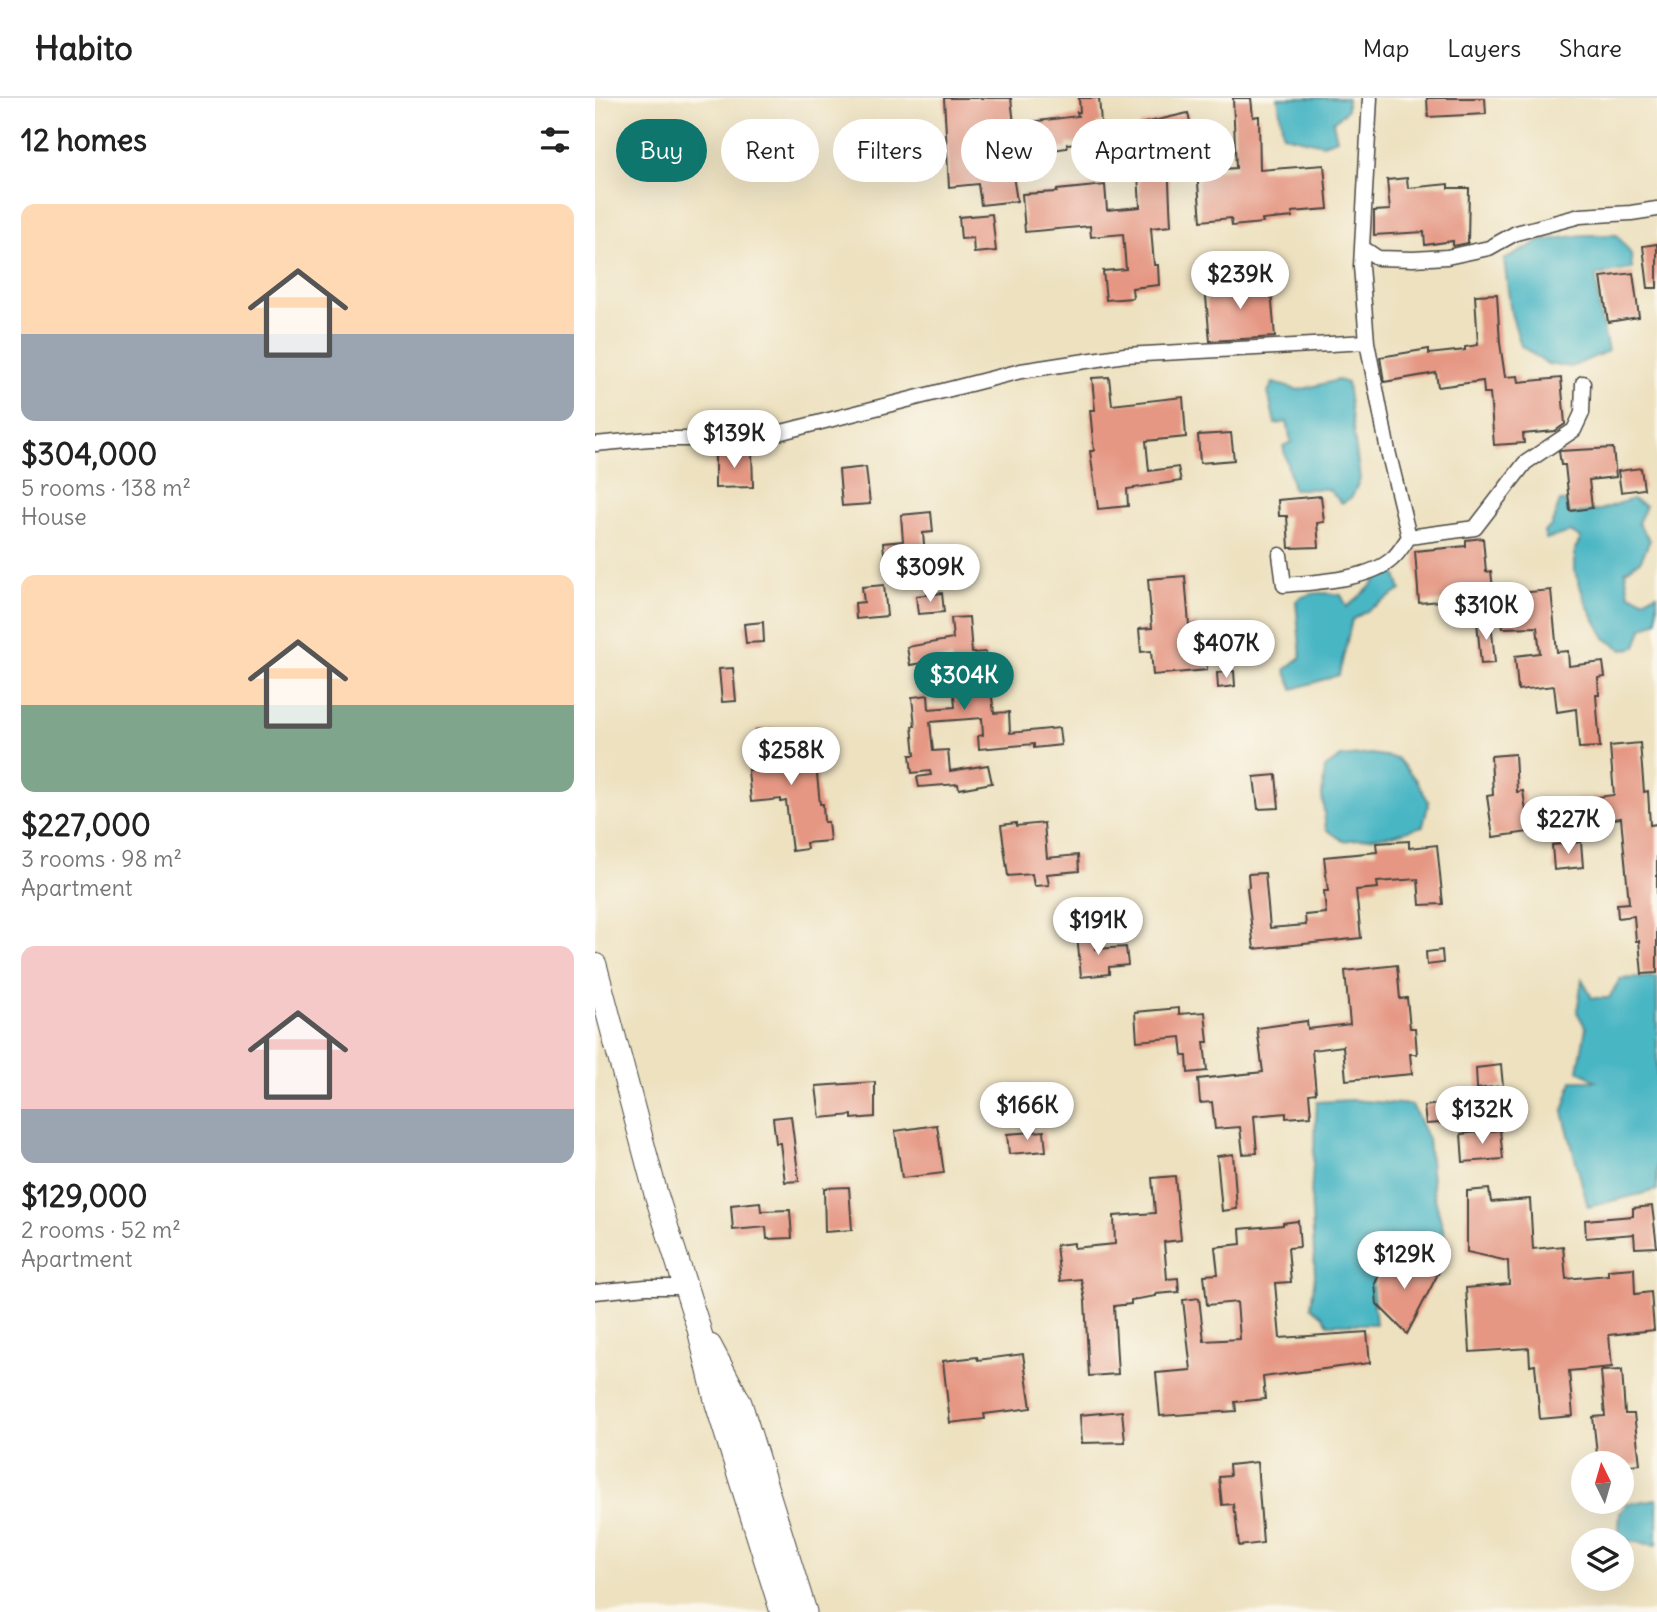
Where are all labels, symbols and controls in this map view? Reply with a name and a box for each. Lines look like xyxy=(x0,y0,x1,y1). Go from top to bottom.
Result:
text: Habito xyxy=(35,27,133,69)
text: Map xyxy=(1363,33,1409,63)
text: Layers xyxy=(1447,33,1521,63)
text: Share xyxy=(1559,33,1622,63)
chip: Buy xyxy=(616,119,707,182)
chip: Rent xyxy=(721,119,819,182)
chip: Filters xyxy=(833,119,947,182)
chip: New xyxy=(961,119,1057,182)
chip: Apartment xyxy=(1071,119,1235,182)
text: 12 homes xyxy=(21,121,147,159)
icon: filters xyxy=(536,121,574,159)
icon: home xyxy=(235,250,361,376)
pin: $239K xyxy=(1191,252,1289,311)
text: $239K xyxy=(1207,259,1273,288)
pin: $139K xyxy=(685,410,783,470)
text: $139K xyxy=(703,418,765,447)
text: $304,000 xyxy=(21,435,157,473)
text: 5 rooms · 138 m² xyxy=(21,473,191,502)
text: House xyxy=(21,502,87,531)
pin: $309K xyxy=(881,545,979,604)
text: $309K xyxy=(896,552,964,581)
pin: $310K xyxy=(1437,582,1535,642)
text: $310K xyxy=(1454,590,1518,619)
pin: $407K xyxy=(1177,620,1275,680)
icon: home xyxy=(235,621,361,747)
text: $407K xyxy=(1193,628,1259,657)
pin: $304K xyxy=(915,652,1013,712)
text: $304K xyxy=(930,660,998,689)
pin: $258K xyxy=(742,728,840,787)
text: $258K xyxy=(758,735,824,764)
pin: $227K xyxy=(1519,796,1617,856)
text: $227K xyxy=(1536,804,1600,833)
text: $227,000 xyxy=(21,806,151,844)
text: 3 rooms · 98 m² xyxy=(21,844,182,873)
text: Apartment xyxy=(21,873,133,902)
pin: $191K xyxy=(1049,898,1147,957)
text: $191K xyxy=(1069,905,1127,934)
icon: home xyxy=(235,992,361,1118)
pin: $166K xyxy=(978,1082,1076,1142)
pin: $132K xyxy=(1433,1086,1531,1146)
text: $166K xyxy=(996,1090,1058,1119)
text: $132K xyxy=(1451,1094,1513,1123)
text: $129,000 xyxy=(21,1177,148,1215)
text: 2 rooms · 52 m² xyxy=(21,1215,181,1244)
pin: $129K xyxy=(1355,1232,1453,1291)
text: $129K xyxy=(1373,1239,1435,1268)
text: Apartment xyxy=(21,1244,133,1273)
north arrow xyxy=(1571,1451,1635,1514)
map controls xyxy=(1571,1451,1634,1591)
button: layers xyxy=(1571,1528,1634,1591)

